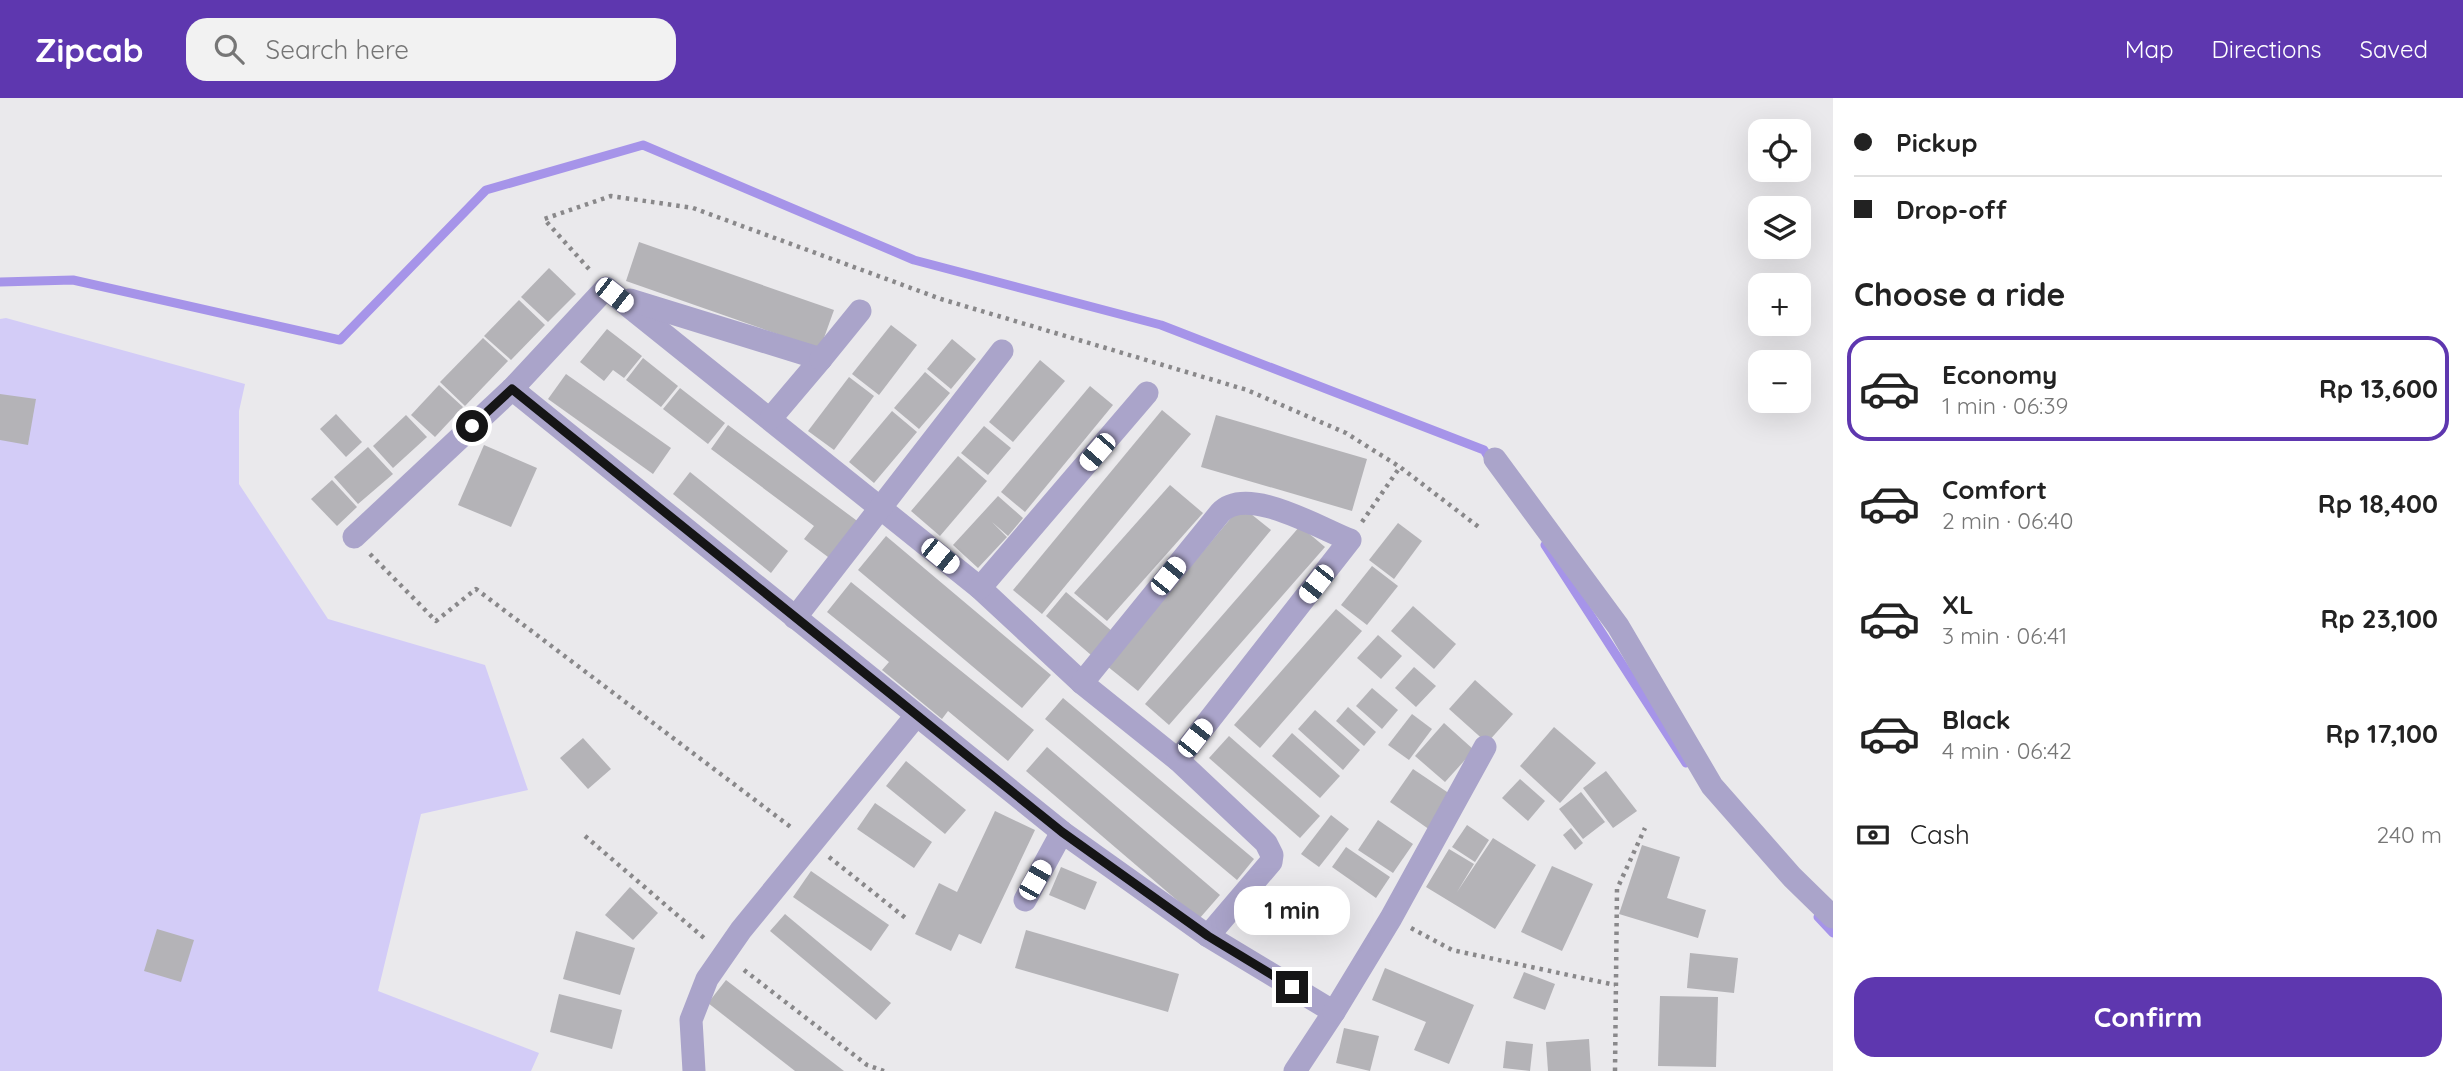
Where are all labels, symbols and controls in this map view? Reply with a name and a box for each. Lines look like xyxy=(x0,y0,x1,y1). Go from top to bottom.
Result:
search box xyxy=(186,18,676,81)
text: Zipcab xyxy=(35,29,144,70)
icon: search xyxy=(210,30,248,68)
text: Search here xyxy=(266,33,409,66)
text: Map xyxy=(2125,34,2174,64)
text: Directions xyxy=(2212,34,2322,64)
text: Saved xyxy=(2360,34,2428,64)
map controls xyxy=(1748,119,1811,413)
button: locate xyxy=(1748,119,1811,182)
text: Pickup xyxy=(1896,126,1978,159)
text: Drop-off xyxy=(1896,193,2007,226)
button: layers xyxy=(1748,196,1811,259)
button: + xyxy=(1748,273,1811,336)
car xyxy=(591,274,638,316)
text: Choose a ride xyxy=(1854,274,2066,314)
button: − xyxy=(1748,350,1811,413)
icon: car xyxy=(1858,357,1921,420)
text: Economy xyxy=(1942,358,2057,391)
text: Rp 13,600 xyxy=(2319,372,2438,405)
text: 1 min · 06:39 xyxy=(1942,391,2068,420)
route start xyxy=(456,410,488,442)
car xyxy=(1076,429,1119,475)
icon: car xyxy=(1858,472,1921,535)
text: Comfort xyxy=(1942,473,2047,506)
text: Rp 18,400 xyxy=(2318,487,2438,520)
text: 2 min · 06:40 xyxy=(1942,506,2073,535)
car xyxy=(918,535,963,577)
car xyxy=(1147,553,1190,599)
car xyxy=(1295,561,1338,607)
icon: car xyxy=(1858,587,1921,650)
text: XL xyxy=(1942,588,1974,621)
text: Rp 23,100 xyxy=(2320,602,2438,635)
text: 3 min · 06:41 xyxy=(1942,621,2067,650)
icon: car xyxy=(1858,702,1921,765)
text: Black xyxy=(1942,703,2011,736)
car xyxy=(1174,715,1217,761)
text: Rp 17,100 xyxy=(2326,717,2438,750)
text: 4 min · 06:42 xyxy=(1942,736,2072,765)
icon: cash xyxy=(1854,816,1892,854)
text: Cash xyxy=(1910,818,1970,851)
text: 240 m xyxy=(2377,820,2442,849)
car xyxy=(1016,857,1055,903)
callout: 1 min xyxy=(1234,886,1350,934)
text: 1 min xyxy=(1264,896,1320,925)
route end xyxy=(1276,971,1308,1003)
button: Confirm xyxy=(1854,977,2442,1057)

